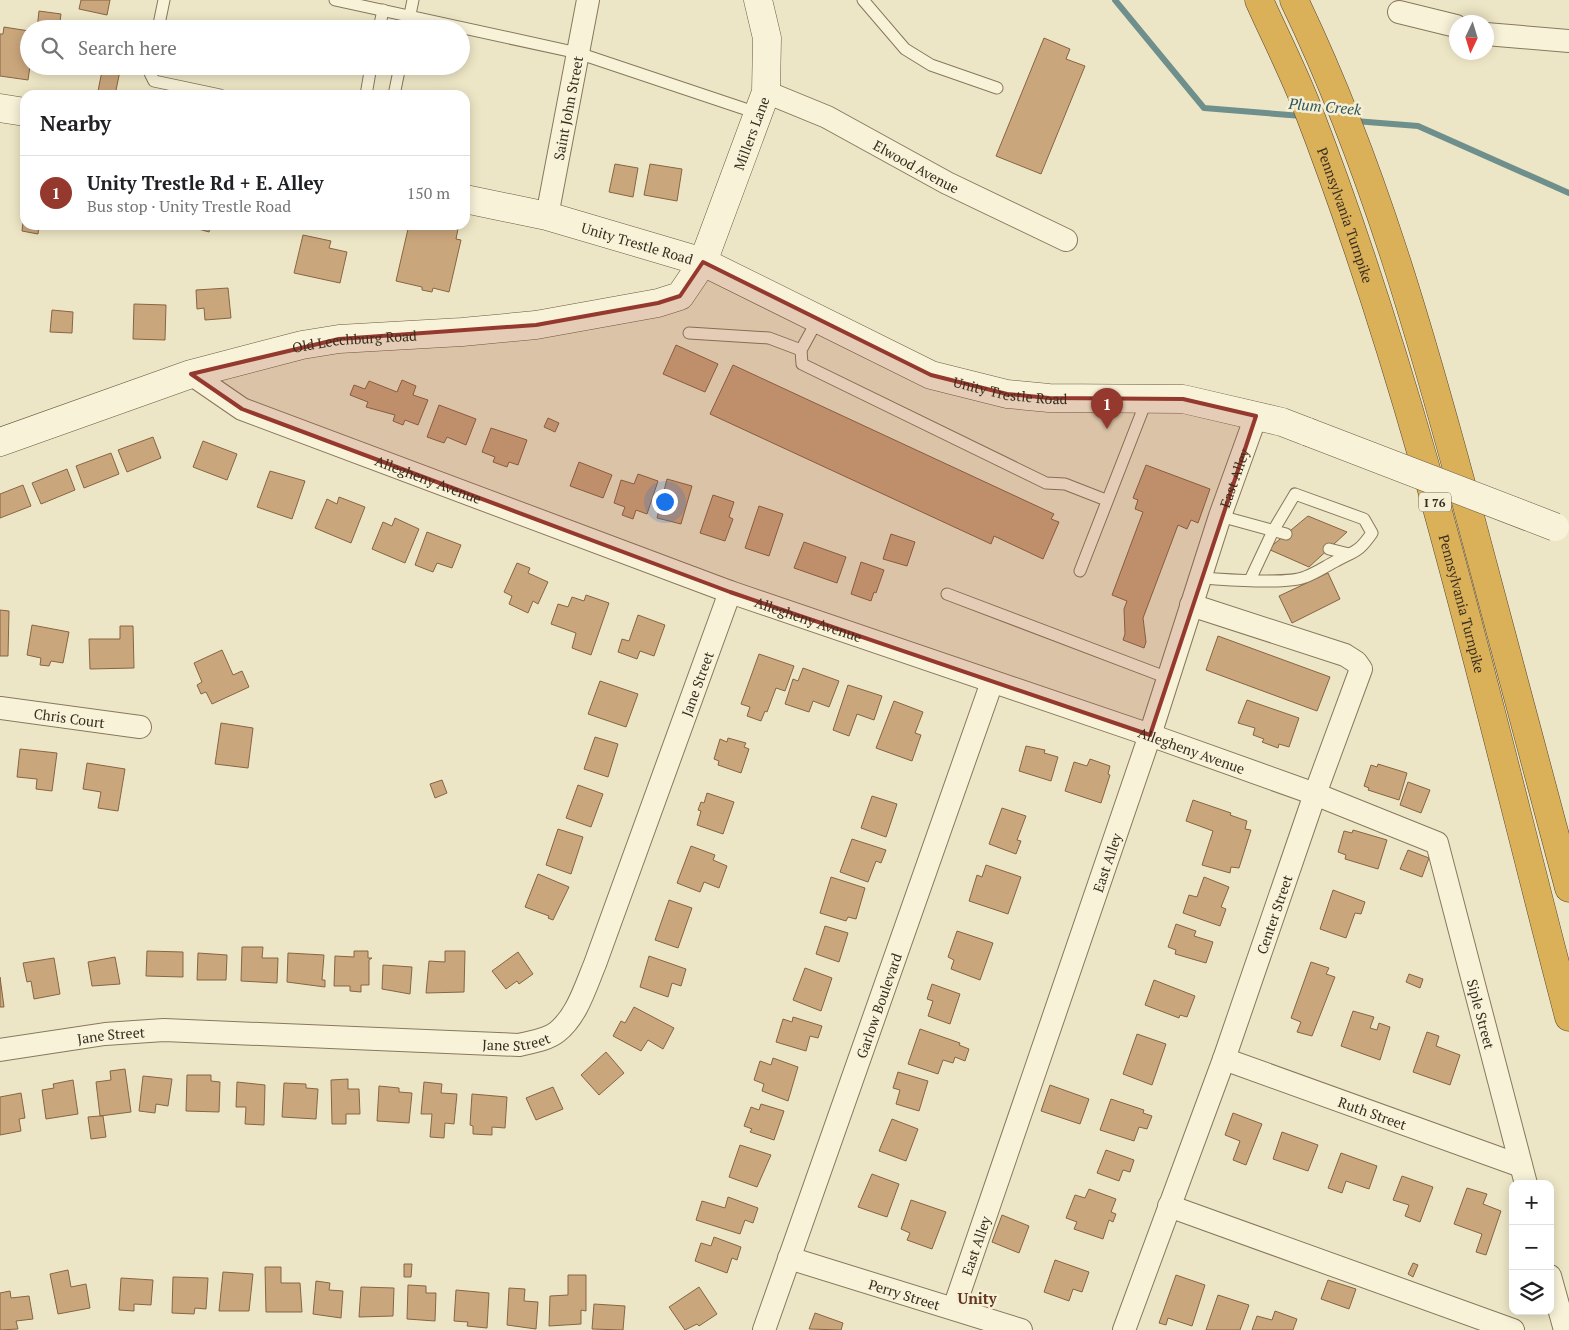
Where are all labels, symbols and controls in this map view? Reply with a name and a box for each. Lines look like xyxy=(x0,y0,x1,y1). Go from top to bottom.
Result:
north arrow xyxy=(1449,15,1494,60)
search box xyxy=(20,20,470,75)
icon: search xyxy=(38,34,66,62)
text: Search here xyxy=(78,35,177,60)
street label: Saint John Street xyxy=(548,53,587,162)
water label: Plum Creek xyxy=(1287,93,1363,119)
street label: Millers Lane xyxy=(728,94,773,172)
text: Nearby xyxy=(40,109,111,137)
street label: Elwood Avenue xyxy=(870,135,962,197)
street label: Pennsylvania Turnpike xyxy=(1313,144,1378,285)
text: Unity Trestle Rd + E. Alley xyxy=(87,170,323,195)
text: 1 xyxy=(51,182,61,204)
text: 150 m xyxy=(407,182,450,204)
text: Bus stop · Unity Trestle Road xyxy=(87,195,291,217)
street label: Unity Trestle Road xyxy=(579,217,696,268)
street label: Old Leechburg Road xyxy=(290,325,417,357)
street label: Unity Trestle Road xyxy=(951,371,1068,408)
pin: 1 xyxy=(1091,388,1123,429)
street label: East Alley xyxy=(1214,445,1253,510)
street label: Allegheny Avenue xyxy=(373,450,484,508)
your location xyxy=(652,489,678,515)
road number: I 76 xyxy=(1419,492,1451,512)
street label: Pennsylvania Turnpike xyxy=(1435,532,1490,675)
street label: Allegheny Avenue xyxy=(752,592,865,646)
street label: Jane Street xyxy=(676,648,718,719)
street label: Chris Court xyxy=(33,703,107,732)
street label: Allegheny Avenue xyxy=(1136,722,1248,778)
street label: East Alley xyxy=(1087,829,1126,895)
street label: Center Street xyxy=(1251,871,1296,956)
street label: Garlow Boulevard xyxy=(851,950,906,1061)
street label: Siple Street xyxy=(1463,977,1500,1052)
street label: Jane Street xyxy=(76,1022,146,1048)
street label: Jane Street xyxy=(482,1028,554,1055)
street label: Ruth Street xyxy=(1336,1092,1410,1134)
map controls xyxy=(1509,1180,1554,1315)
button: + xyxy=(1509,1180,1554,1225)
street label: East Alley xyxy=(956,1213,995,1278)
button: − xyxy=(1509,1225,1554,1270)
button: layers xyxy=(1509,1270,1554,1315)
street label: Perry Street xyxy=(866,1274,943,1314)
district label: Unity xyxy=(957,1288,998,1308)

